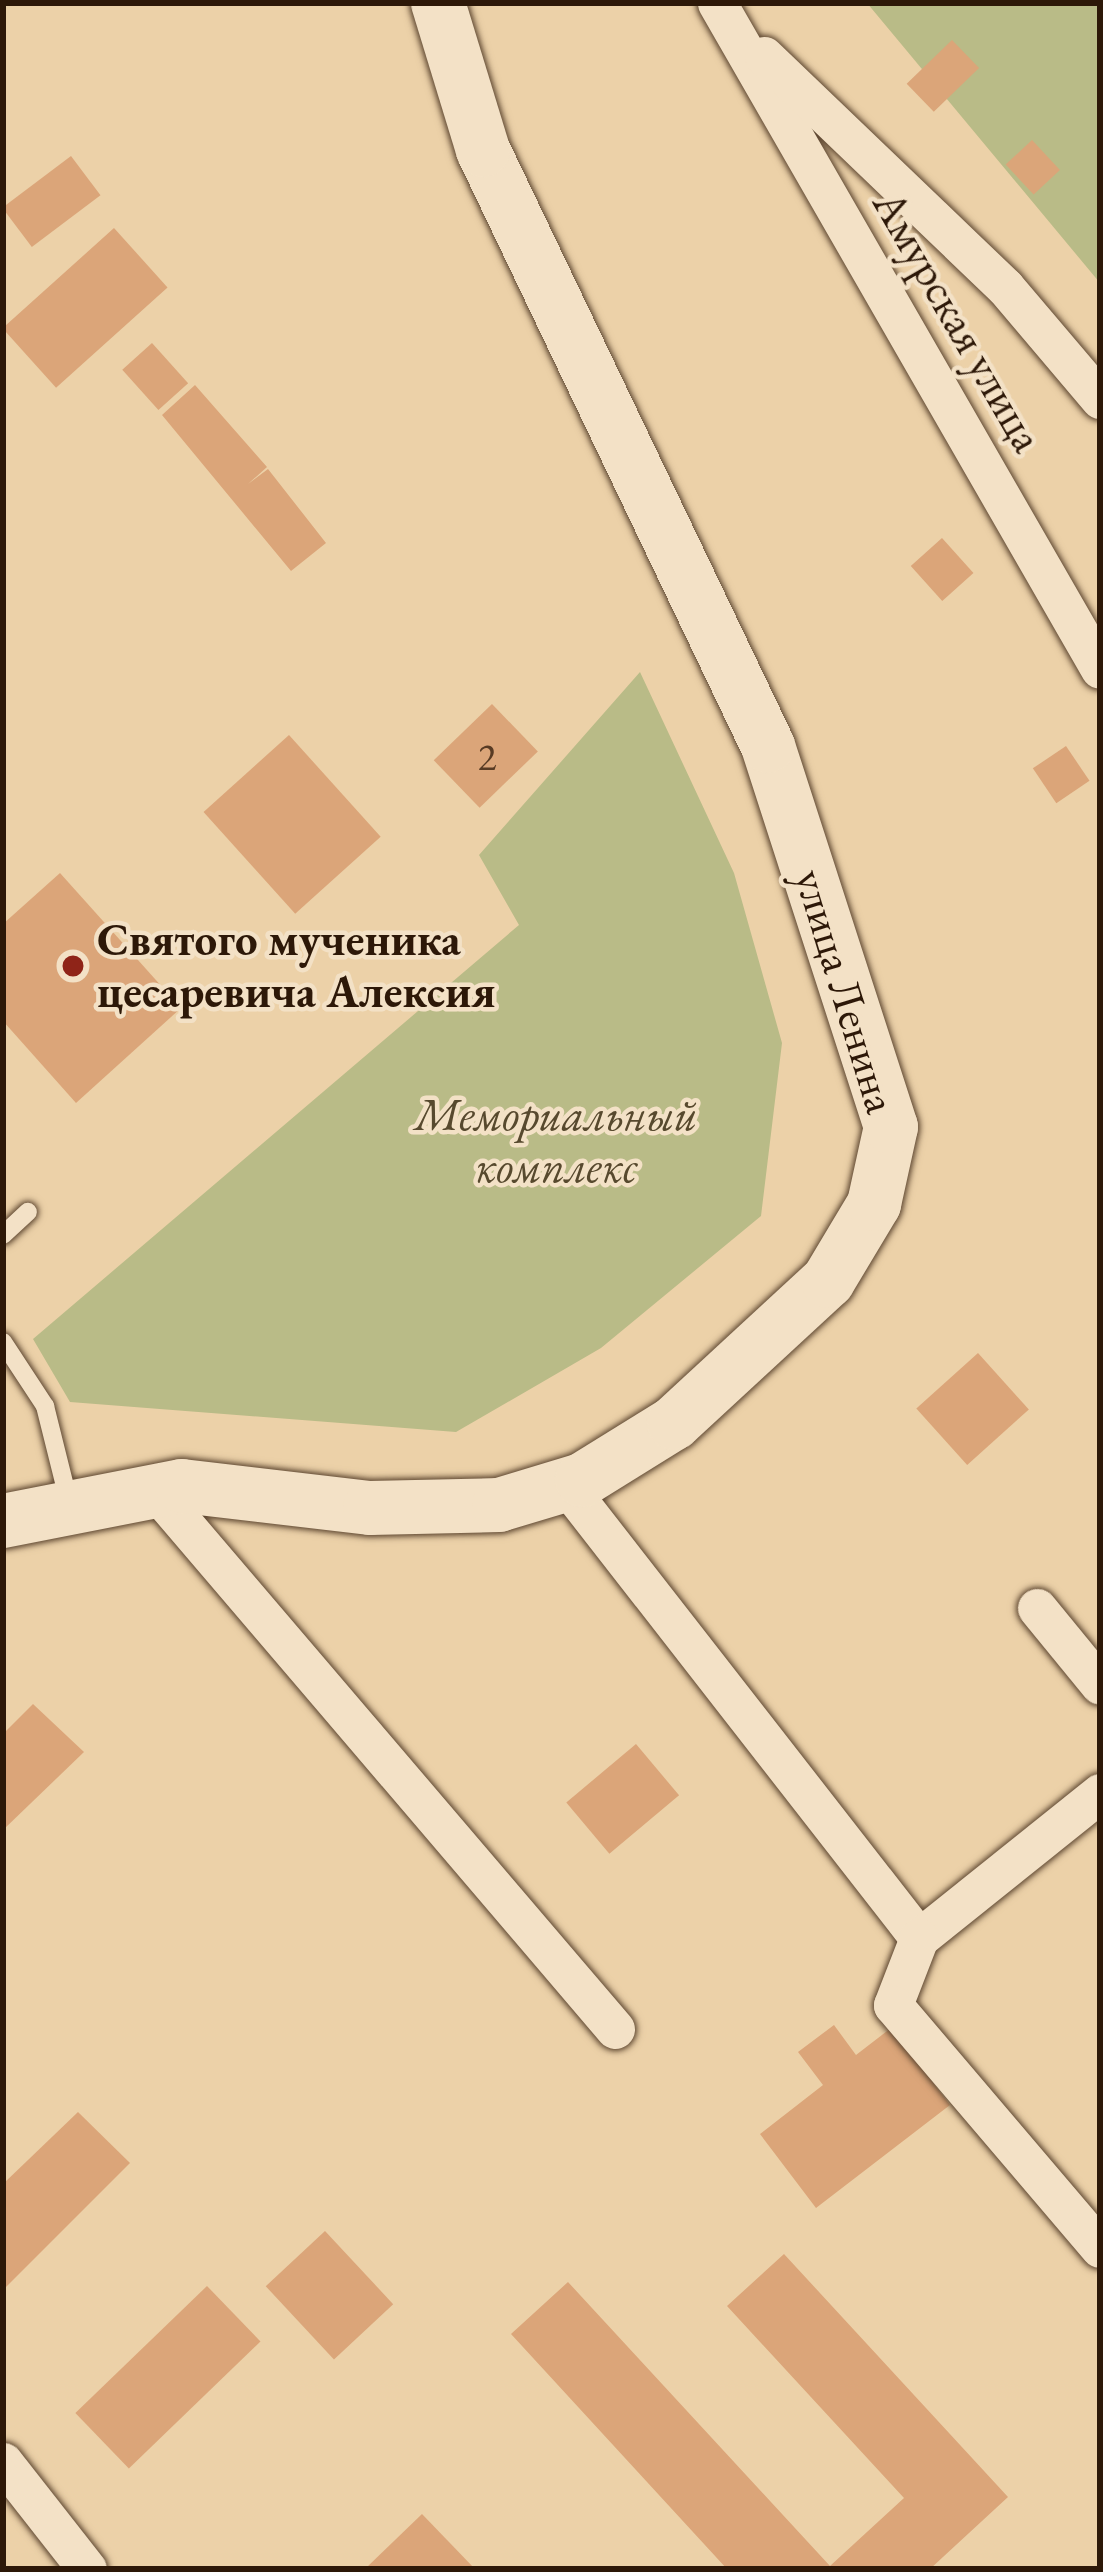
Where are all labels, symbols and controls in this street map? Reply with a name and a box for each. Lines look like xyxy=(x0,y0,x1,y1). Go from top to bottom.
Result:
street label: Амурская улица xyxy=(861,181,1055,461)
house number: 2 xyxy=(478,734,496,780)
street label: улица Ленина xyxy=(783,863,909,1119)
place label: Святого мученика цесаревича Алексия xyxy=(97,913,496,1019)
marker: Святого мученика цесаревича Алексия xyxy=(60,953,86,979)
park label: Мемориальный комплекс xyxy=(415,1088,697,1194)

